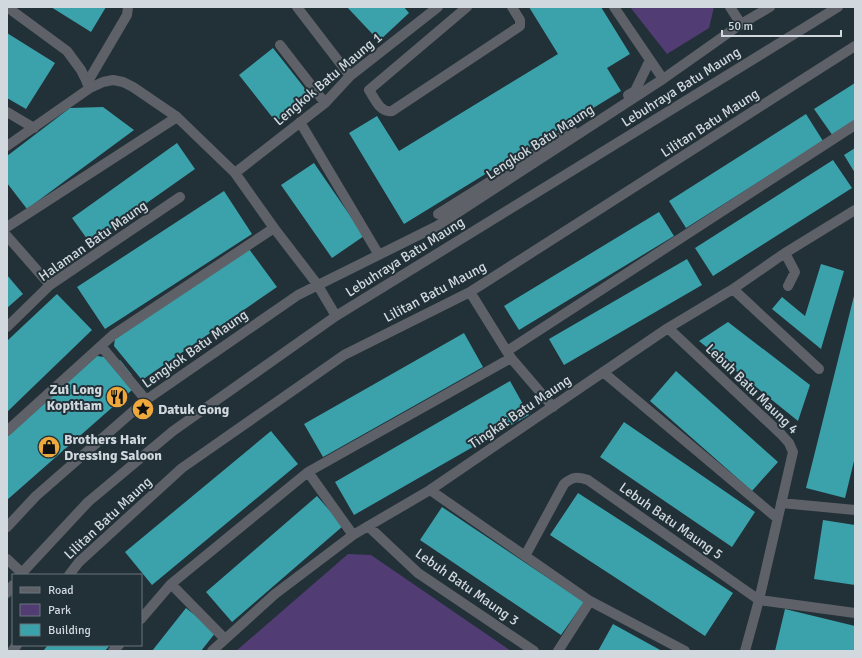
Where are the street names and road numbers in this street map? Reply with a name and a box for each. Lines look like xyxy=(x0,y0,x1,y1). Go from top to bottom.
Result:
street label: Lengkok Batu Maung 1 xyxy=(270,29,386,129)
street label: Lebuhraya Batu Maung xyxy=(618,43,744,131)
street label: Lilitan Batu Maung xyxy=(658,85,762,161)
street label: Lengkok Batu Maung xyxy=(483,101,597,183)
street label: Halaman Batu Maung xyxy=(35,197,151,285)
street label: Lebuhraya Batu Maung xyxy=(342,213,468,301)
street label: Lilitan Batu Maung xyxy=(381,258,489,326)
street label: Lengkok Batu Maung xyxy=(139,306,251,392)
street label: Lebuh Batu Maung 4 xyxy=(702,340,802,438)
street label: Tingkat Batu Maung xyxy=(466,371,574,453)
street label: Lilitan Batu Maung xyxy=(61,473,155,563)
street label: Lebuh Batu Maung 5 xyxy=(616,479,726,563)
street label: Lebuh Batu Maung 3 xyxy=(412,545,522,629)

